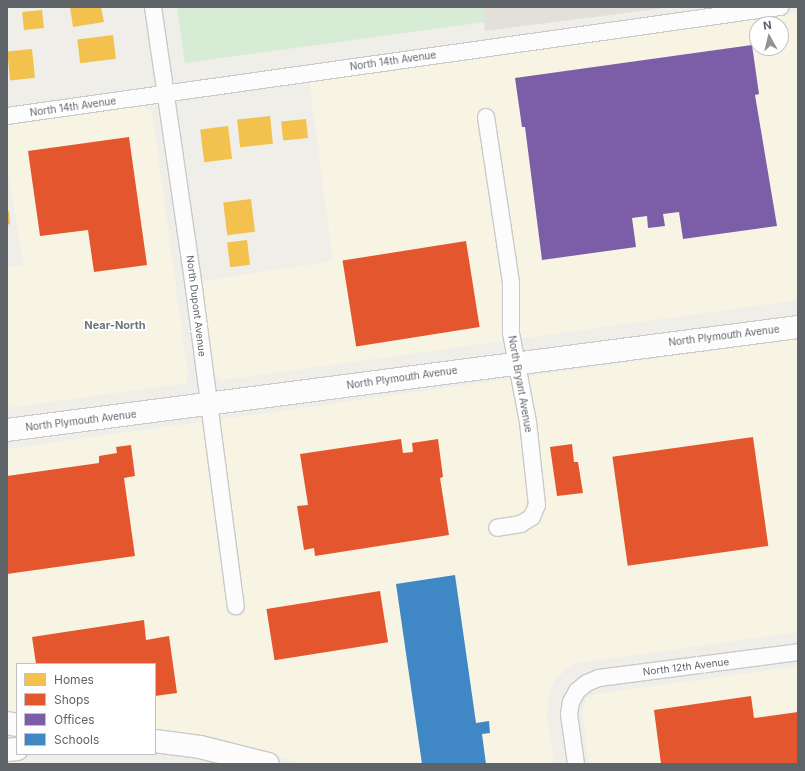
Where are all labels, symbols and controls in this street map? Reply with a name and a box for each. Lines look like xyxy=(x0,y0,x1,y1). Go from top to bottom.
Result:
north arrow xyxy=(749,16,789,56)
text: N xyxy=(762,18,773,33)
street label: North 14th Avenue xyxy=(349,49,437,73)
street label: North 14th Avenue xyxy=(29,95,117,119)
street label: North Dupont Avenue xyxy=(184,255,208,357)
district label: Near-North xyxy=(84,318,146,332)
street label: North Plymouth Avenue xyxy=(668,323,780,349)
street label: North Bryant Avenue xyxy=(506,335,534,433)
street label: North Plymouth Avenue xyxy=(346,364,458,392)
street label: North Plymouth Avenue xyxy=(25,408,137,434)
street label: North 12th Avenue xyxy=(642,656,730,678)
legend xyxy=(16,663,156,755)
text: Homes xyxy=(54,672,94,687)
text: Shops xyxy=(54,692,90,707)
text: Offices xyxy=(54,712,95,727)
text: Schools xyxy=(54,732,99,747)

